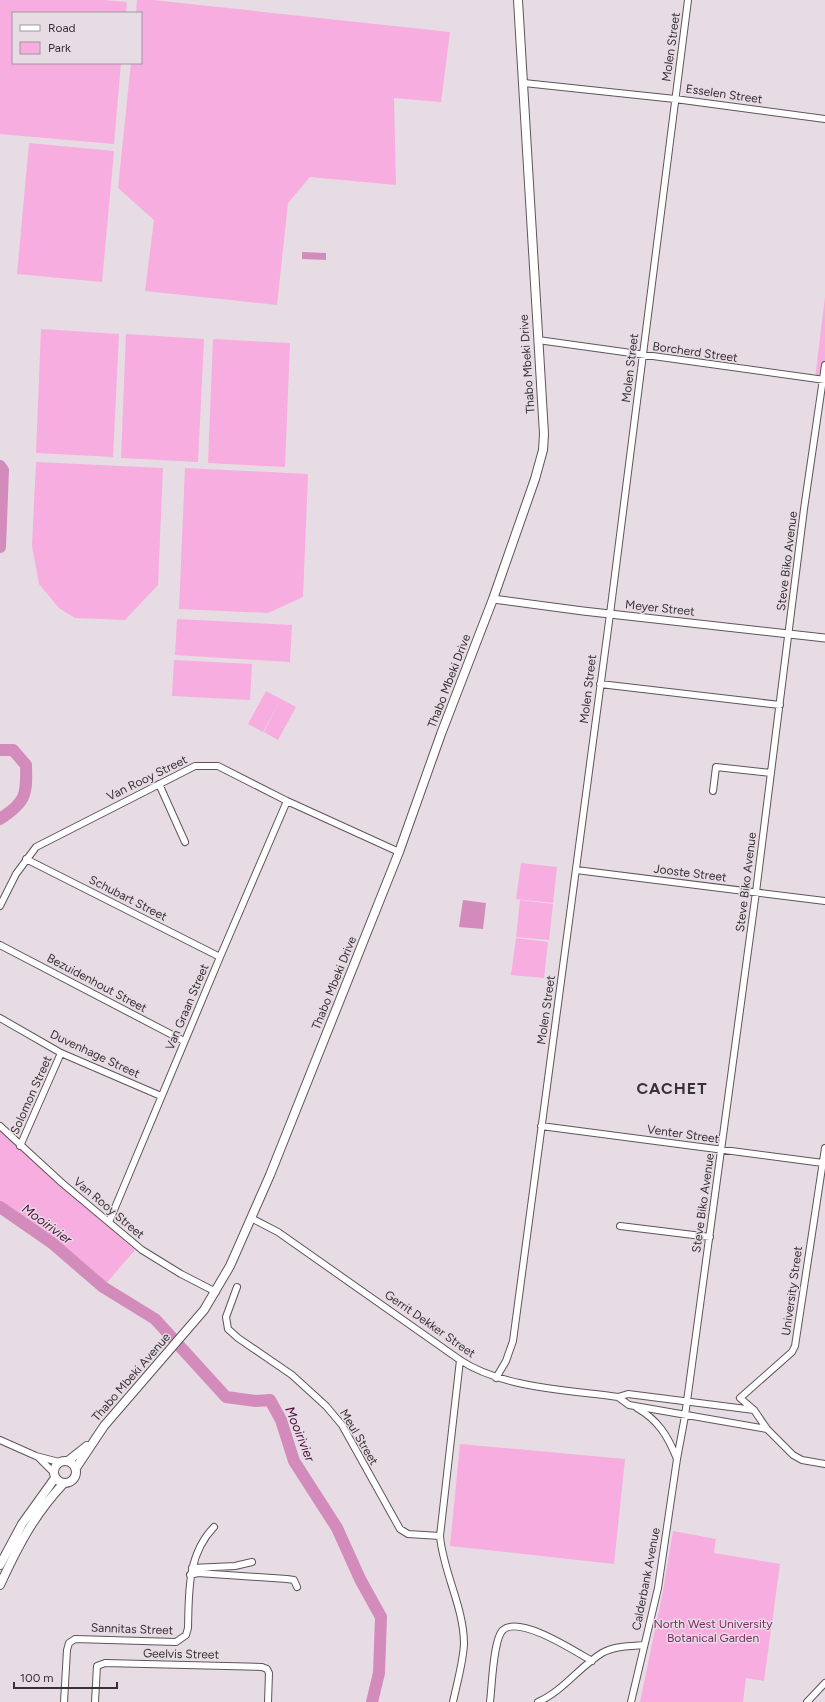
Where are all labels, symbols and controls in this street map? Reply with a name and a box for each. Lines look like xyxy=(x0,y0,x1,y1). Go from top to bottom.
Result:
street label: Molen Street xyxy=(659,11,683,82)
legend xyxy=(12,12,142,64)
text: Road xyxy=(48,21,76,35)
text: Park xyxy=(48,41,71,55)
street label: Esselen Street xyxy=(685,82,764,106)
street label: Thabo Mbeki Drive xyxy=(517,313,537,414)
street label: Molen Street xyxy=(619,332,641,403)
street label: Borcherd Street xyxy=(652,339,739,365)
street label: Steve Biko Avenue xyxy=(774,510,800,612)
street label: Meyer Street xyxy=(625,597,696,619)
street label: Thabo Mbeki Drive xyxy=(425,632,474,730)
street label: Molen Street xyxy=(577,653,599,724)
street label: Van Rooy Street xyxy=(104,752,190,804)
street label: Steve Biko Avenue xyxy=(733,831,759,933)
street label: Jooste Street xyxy=(653,862,728,884)
street label: Schubart Street xyxy=(87,872,170,924)
street label: Thabo Mbeki Drive xyxy=(309,934,359,1032)
street label: Bezuidenhout Street xyxy=(45,951,150,1015)
street label: Van Graan Street xyxy=(163,961,212,1052)
street label: Molen Street xyxy=(534,974,558,1045)
street label: Duvenhage Street xyxy=(48,1027,142,1081)
street label: Solomon Street xyxy=(7,1053,55,1136)
district label: CACHET xyxy=(637,1079,707,1098)
street label: Venter Street xyxy=(646,1122,720,1146)
street label: Steve Biko Avenue xyxy=(689,1152,717,1254)
street label: Van Rooy Street xyxy=(71,1174,147,1242)
water label: Mooirivier xyxy=(19,1201,75,1247)
street label: University Street xyxy=(779,1245,805,1337)
street label: Gerrit Dekker Street xyxy=(382,1287,478,1361)
street label: Thabo Mbeki Avenue xyxy=(89,1330,173,1424)
water label: Mooirivier xyxy=(282,1404,318,1464)
street label: Meul Street xyxy=(337,1407,381,1468)
street label: Calderbank Avenue xyxy=(629,1526,663,1632)
park label: North West University Botanical Garden xyxy=(653,1617,773,1645)
street label: Sannitas Street xyxy=(91,1621,174,1637)
street label: Geelvis Street xyxy=(143,1646,220,1662)
scale bar xyxy=(14,1664,117,1690)
text: 100 m xyxy=(20,1671,54,1685)

